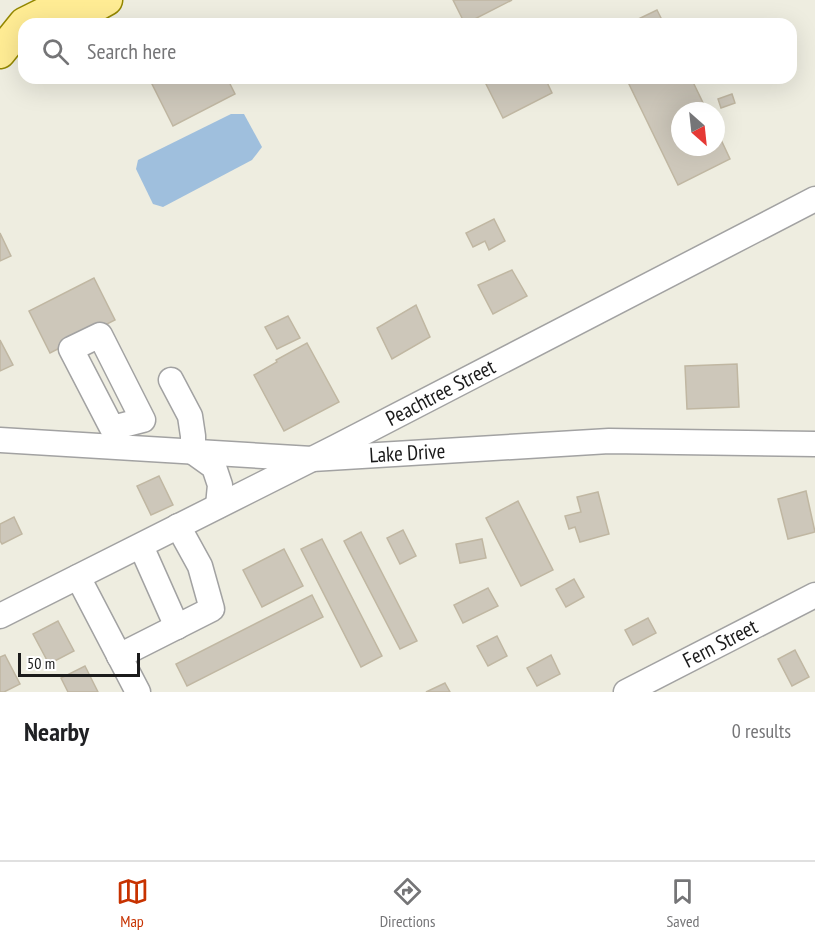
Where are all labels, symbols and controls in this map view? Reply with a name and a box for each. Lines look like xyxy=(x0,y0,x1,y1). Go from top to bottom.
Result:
search box xyxy=(18,18,797,84)
icon: search xyxy=(39,35,72,68)
text: Search here xyxy=(87,37,176,65)
north arrow xyxy=(671,102,725,156)
street label: Peachtree Street xyxy=(381,353,500,432)
street label: Lake Drive xyxy=(368,437,446,469)
street label: Fern Street xyxy=(678,613,762,674)
scale bar xyxy=(18,650,140,678)
text: 50 m xyxy=(27,653,55,673)
text: Nearby xyxy=(24,715,89,748)
text: 0 results xyxy=(732,718,791,744)
tab: Map xyxy=(116,875,149,931)
tab: Directions xyxy=(380,875,435,931)
tab: Saved xyxy=(666,875,699,931)

